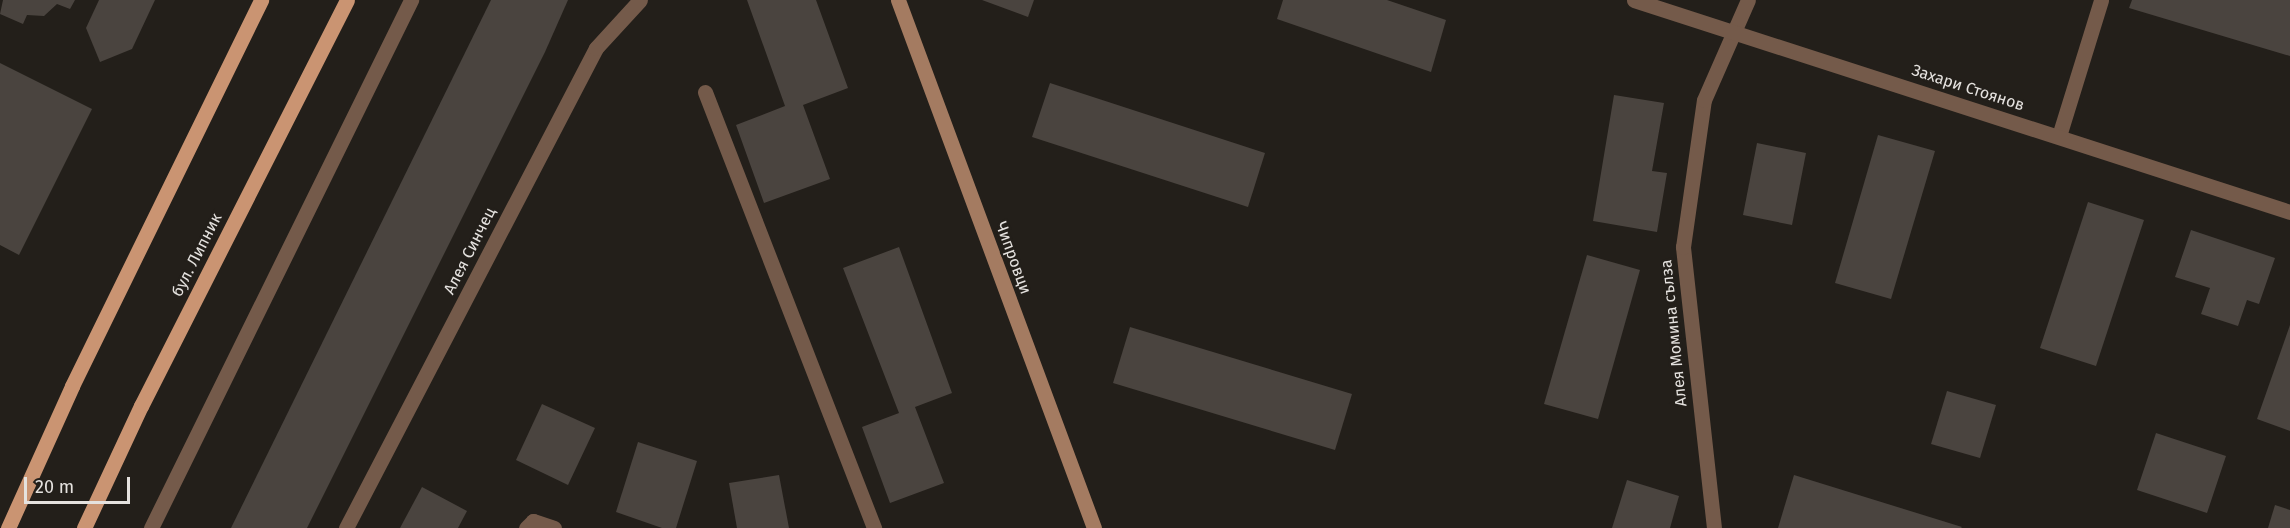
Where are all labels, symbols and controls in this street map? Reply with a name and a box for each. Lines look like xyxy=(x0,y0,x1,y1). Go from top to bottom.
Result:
street label: Захари Стоянов xyxy=(1909,61,2027,115)
street label: Алея Синчец xyxy=(440,204,500,298)
street label: бул. Липник xyxy=(168,210,226,300)
street label: Чипровци xyxy=(991,219,1035,297)
street label: Алея Момина сълза xyxy=(1657,259,1691,407)
scale bar xyxy=(27,465,134,503)
text: 20 m xyxy=(35,476,74,498)

